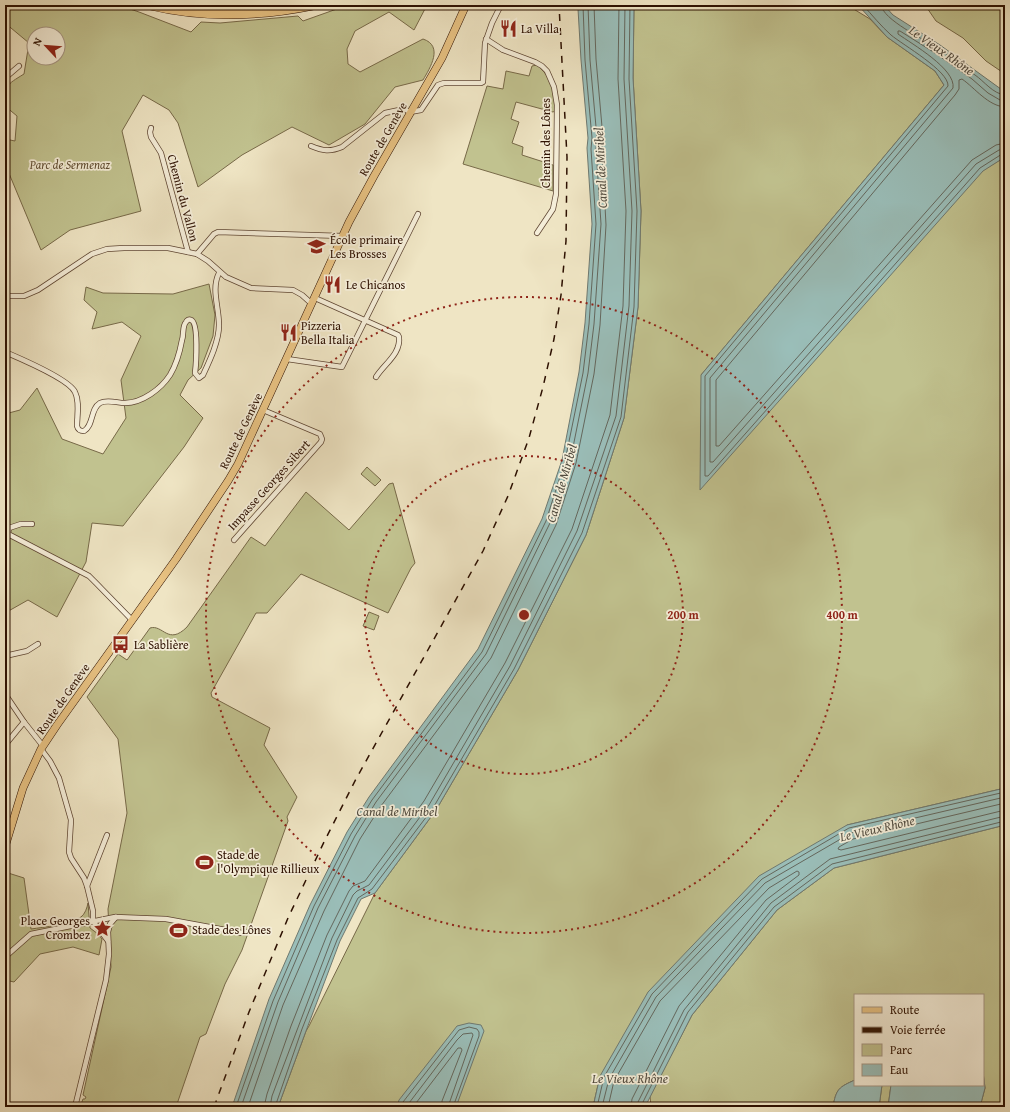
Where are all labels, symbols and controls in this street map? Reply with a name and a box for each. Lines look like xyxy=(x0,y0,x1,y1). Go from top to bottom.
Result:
restaurant icon: La Villa xyxy=(498,19,518,39)
place label: La Villa xyxy=(521,20,559,37)
water label: Le Vieux Rhône xyxy=(904,20,978,80)
north arrow xyxy=(26,26,66,66)
text: N xyxy=(28,34,46,48)
street label: Route de Genève xyxy=(354,98,411,179)
street label: Chemin des Lônes xyxy=(537,98,554,188)
water label: Canal de Miribel xyxy=(589,127,612,209)
street label: Chemin du Vallon xyxy=(164,152,203,243)
park label: Parc de Sermenaz xyxy=(29,156,111,173)
place label: École primaire Les Brosses xyxy=(330,231,404,262)
school or university icon: École primaire Les Brosses xyxy=(307,237,327,257)
restaurant icon: Le Chicanos xyxy=(323,275,343,295)
place label: Le Chicanos xyxy=(346,276,406,293)
place label: Pizzeria Bella Italia xyxy=(301,317,355,348)
restaurant icon: Pizzeria Bella Italia xyxy=(278,323,298,343)
street label: Route de Genève xyxy=(215,389,267,472)
street label: Impasse Georges Sibert xyxy=(223,435,314,534)
water label: Canal de Miribel xyxy=(541,442,582,525)
text: 200 m xyxy=(667,606,700,623)
text: 400 m xyxy=(826,606,859,623)
centre of rings xyxy=(517,608,531,622)
bus stop icon: La Sablière xyxy=(111,635,131,655)
place label: La Sablière xyxy=(134,636,189,653)
street label: Route de Genève xyxy=(32,660,94,738)
water label: Canal de Miribel xyxy=(357,802,437,821)
water label: Le Vieux Rhône xyxy=(837,811,916,847)
place label: Stade de l'Olympique Rillieux xyxy=(217,846,320,877)
sports icon: Stade de l'Olympique Rillieux xyxy=(194,852,214,872)
place label: Place Georges Crombez xyxy=(21,912,90,943)
place icon: Place Georges Crombez xyxy=(93,918,113,938)
sports icon: Stade des Lônes xyxy=(169,920,189,940)
place label: Stade des Lônes xyxy=(192,921,271,938)
legend xyxy=(854,994,984,1086)
text: Route xyxy=(890,1001,920,1018)
text: Voie ferrée xyxy=(890,1021,946,1038)
text: Parc xyxy=(890,1041,913,1058)
text: Eau xyxy=(890,1061,909,1078)
water label: Le Vieux Rhône xyxy=(591,1069,668,1088)

